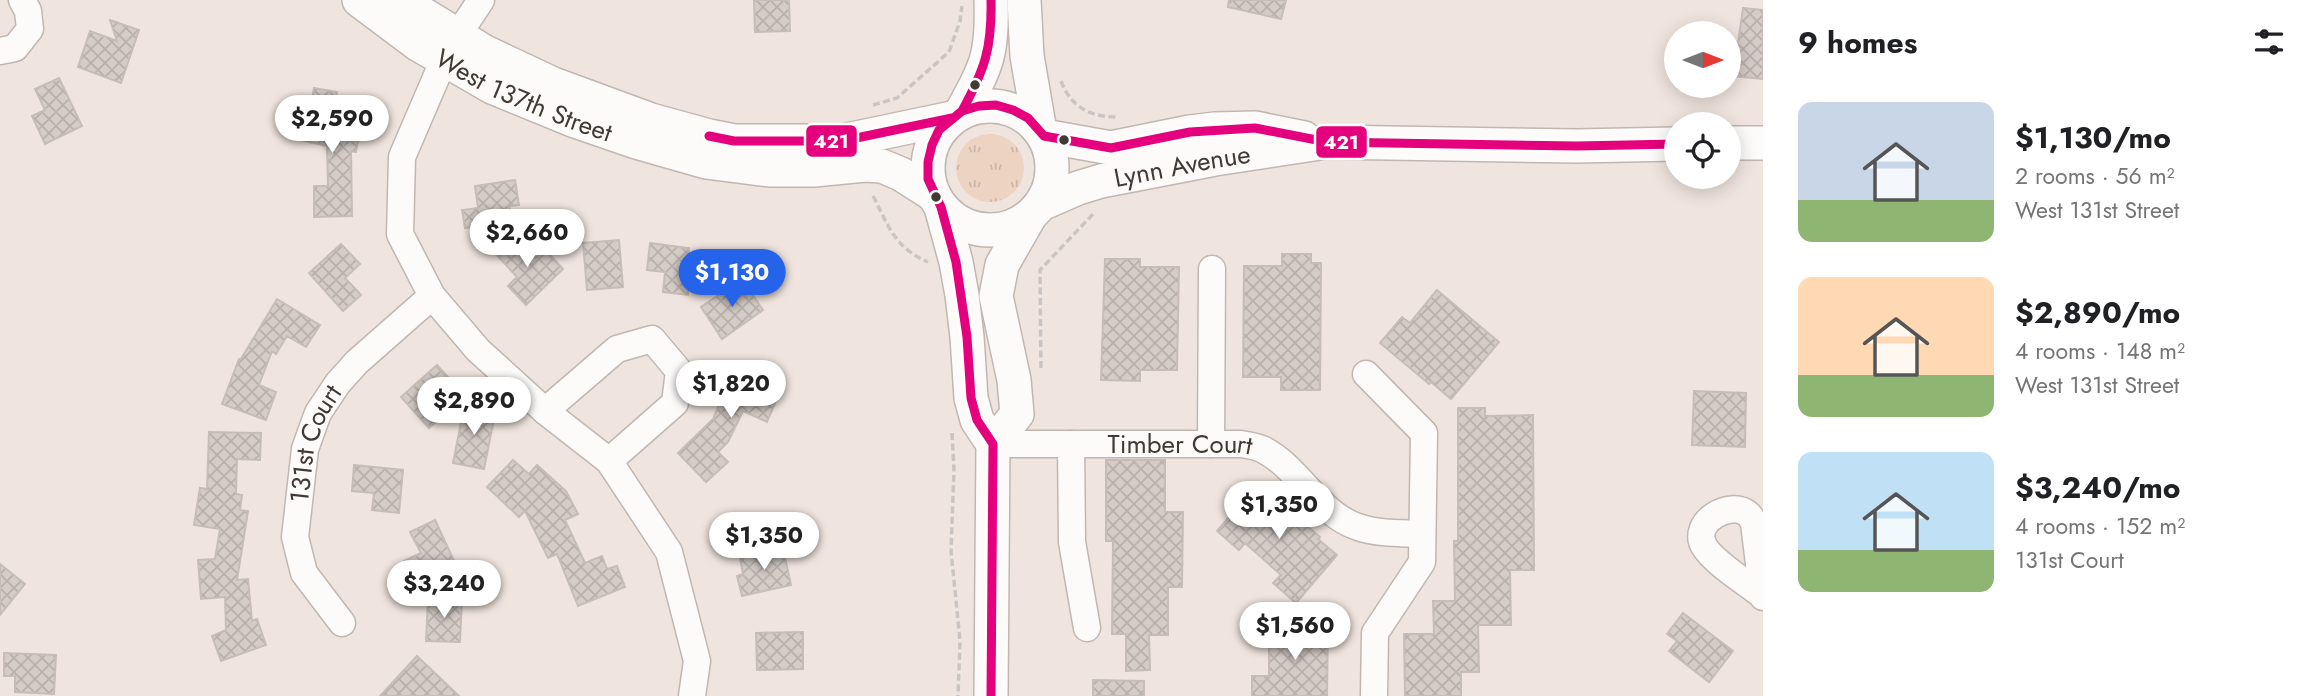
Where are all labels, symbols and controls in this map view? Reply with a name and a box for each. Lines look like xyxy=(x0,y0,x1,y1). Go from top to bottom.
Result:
north arrow xyxy=(1664,21,1741,98)
map controls xyxy=(1664,21,1741,189)
text: 9 homes xyxy=(1798,21,1917,64)
icon: filters xyxy=(2250,23,2288,61)
street label: West 137th Street xyxy=(428,39,618,152)
unlabelled marker xyxy=(968,78,982,92)
pin: $2,590 xyxy=(275,96,389,155)
text: $2,590 xyxy=(291,101,373,135)
button: locate xyxy=(1664,112,1741,189)
text: $1,130/mo xyxy=(2015,116,2171,159)
line badge: 421 xyxy=(805,124,858,158)
line badge: 421 xyxy=(1315,125,1368,159)
text: 421 xyxy=(813,128,849,155)
text: 421 xyxy=(1323,129,1359,156)
icon: home xyxy=(1854,130,1938,214)
unlabelled marker xyxy=(1057,133,1071,147)
street label: Lynn Avenue xyxy=(1111,135,1253,197)
text: 2 rooms · 56 m² xyxy=(2015,159,2175,193)
unlabelled marker xyxy=(929,190,943,204)
text: West 131st Street xyxy=(2015,193,2179,227)
pin: $2,660 xyxy=(470,210,584,269)
text: $2,660 xyxy=(486,215,568,249)
pin: $1,130 xyxy=(675,250,789,309)
text: $1,130 xyxy=(695,255,769,289)
text: $2,890/mo xyxy=(2015,291,2180,334)
icon: home xyxy=(1854,305,1938,389)
text: 4 rooms · 148 m² xyxy=(2015,334,2185,368)
pin: $1,820 xyxy=(674,360,788,420)
text: $1,820 xyxy=(692,366,770,400)
text: West 131st Street xyxy=(2015,368,2179,402)
street label: 131st Court xyxy=(280,376,351,505)
pin: $2,890 xyxy=(417,378,531,437)
text: $2,890 xyxy=(433,383,515,417)
street label: Timber Court xyxy=(1108,425,1257,465)
text: $3,240/mo xyxy=(2015,466,2180,509)
icon: home xyxy=(1854,480,1938,564)
pin: $1,350 xyxy=(1222,482,1336,541)
text: $1,350 xyxy=(1240,487,1318,521)
text: 4 rooms · 152 m² xyxy=(2015,509,2185,543)
pin: $1,350 xyxy=(707,512,821,572)
text: $1,350 xyxy=(725,518,803,552)
text: 131st Court xyxy=(2015,543,2124,577)
pin: $3,240 xyxy=(387,560,501,620)
text: $3,240 xyxy=(403,566,485,600)
pin: $1,560 xyxy=(1238,602,1352,662)
text: $1,560 xyxy=(1256,608,1334,642)

